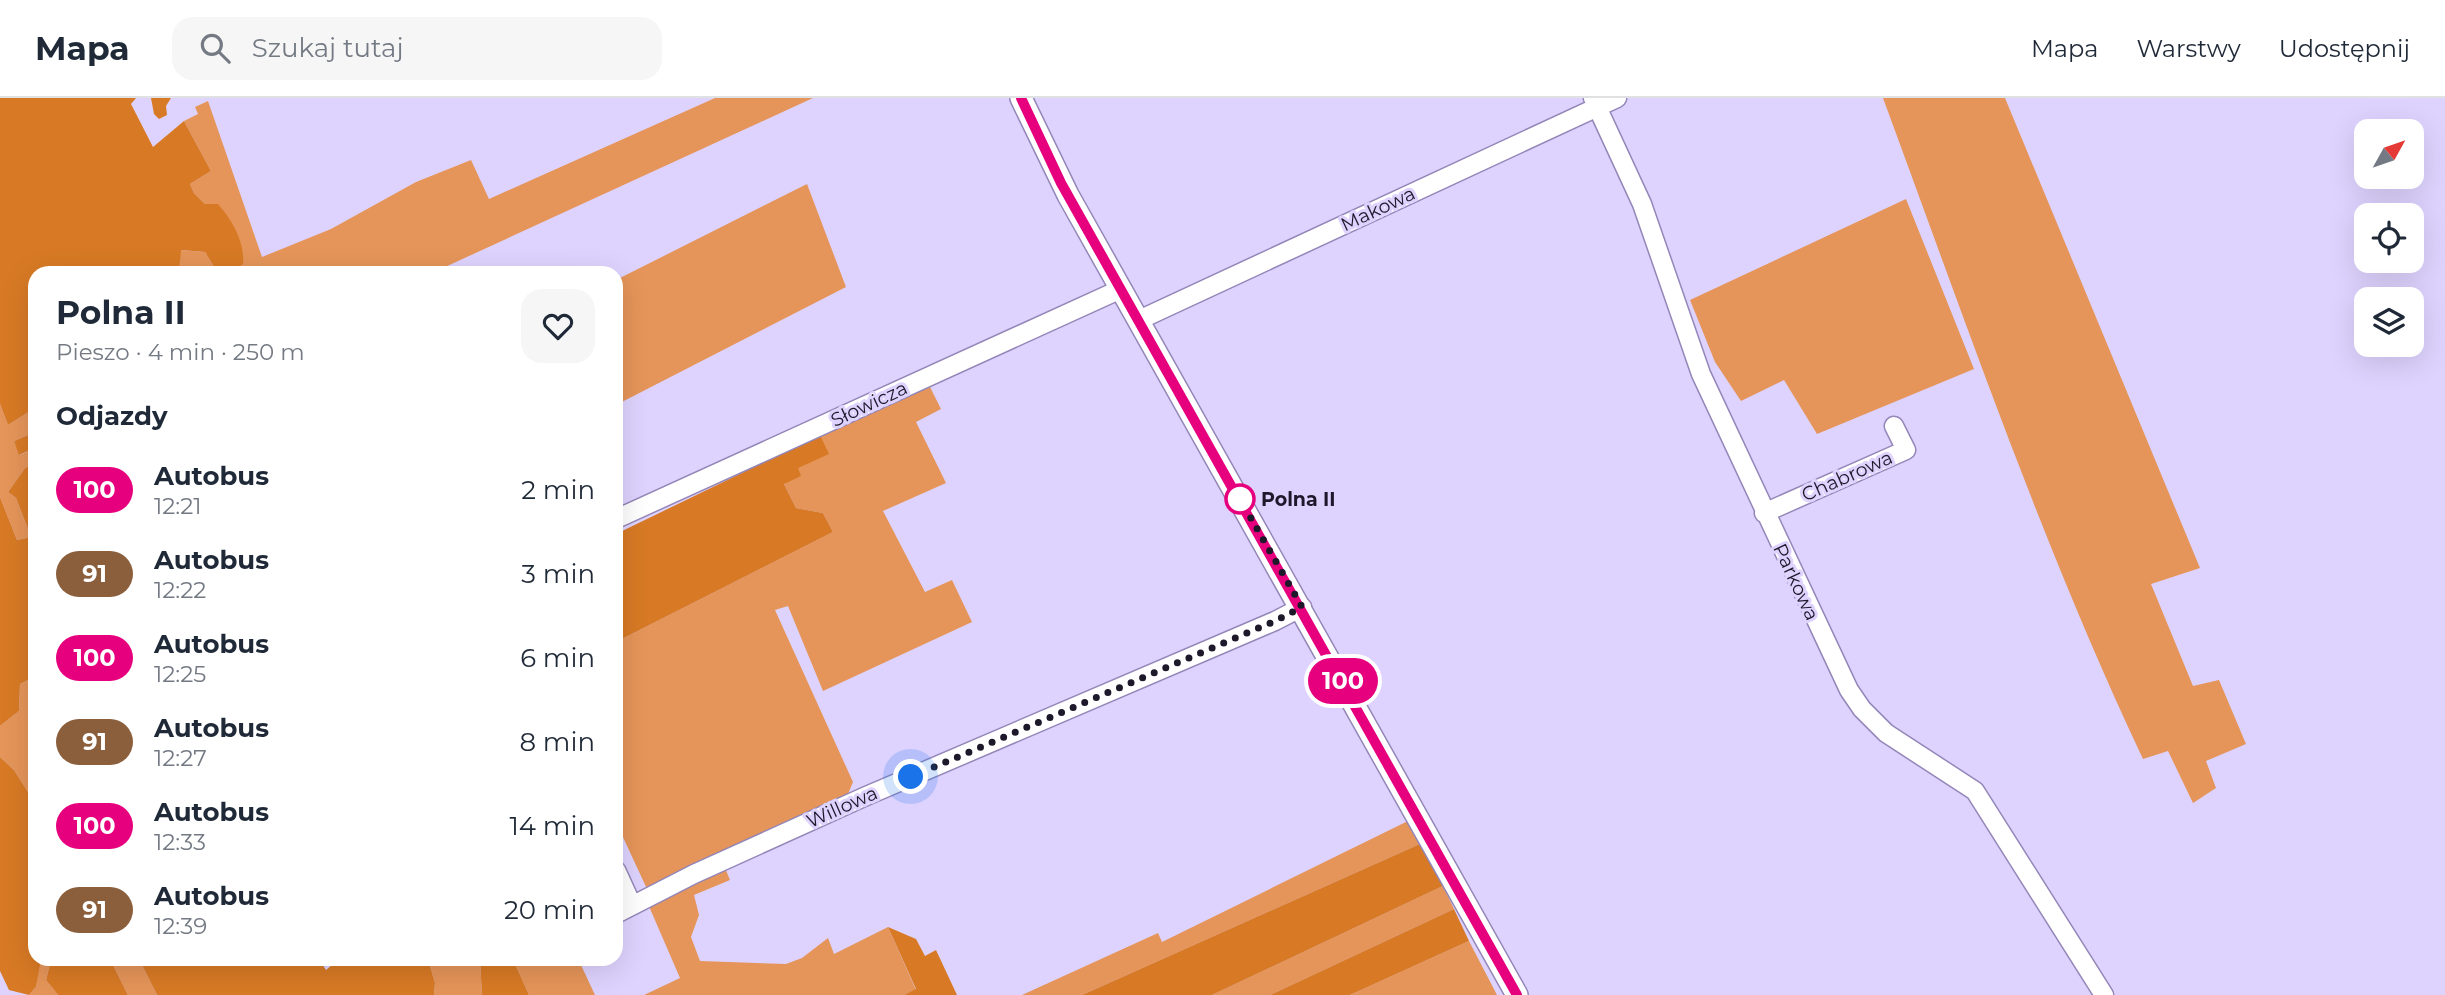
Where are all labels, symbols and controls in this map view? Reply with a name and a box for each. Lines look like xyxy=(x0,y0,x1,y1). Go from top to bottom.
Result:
search box xyxy=(172,17,662,80)
text: Mapa xyxy=(35,28,130,68)
icon: search xyxy=(196,29,234,67)
text: Szukaj tutaj xyxy=(252,32,404,64)
text: Mapa xyxy=(2031,34,2098,63)
text: Warstwy xyxy=(2136,34,2241,63)
text: Udostępnij xyxy=(2279,34,2410,63)
north arrow xyxy=(2354,119,2424,189)
map controls xyxy=(2354,119,2424,357)
street label: Makowa xyxy=(1337,182,1419,236)
button: locate xyxy=(2354,203,2424,273)
button: layers xyxy=(2354,287,2424,357)
button: heart xyxy=(521,289,595,363)
text: Polna II xyxy=(56,292,186,332)
text: Pieszo · 4 min · 250 m xyxy=(56,338,305,366)
street label: Słowicza xyxy=(827,376,911,432)
text: Odjazdy xyxy=(56,400,167,432)
street label: Chabrowa xyxy=(1798,446,1896,506)
text: Autobus xyxy=(154,460,269,492)
text: 2 min xyxy=(521,474,595,506)
text: 100 xyxy=(74,475,116,504)
marker: Polna II xyxy=(1225,484,1255,514)
place label: Polna II xyxy=(1261,488,1336,511)
text: 12:21 xyxy=(154,492,202,520)
street label: Parkowa xyxy=(1768,540,1824,624)
text: Autobus xyxy=(154,544,269,576)
text: 3 min xyxy=(521,558,595,590)
text: 91 xyxy=(82,559,107,588)
text: 12:22 xyxy=(154,576,206,604)
text: Autobus xyxy=(154,628,269,660)
text: 6 min xyxy=(520,642,595,674)
text: 100 xyxy=(74,643,116,672)
line badge: 100 xyxy=(1303,658,1383,704)
text: 12:25 xyxy=(154,660,206,688)
text: 100 xyxy=(1322,666,1364,695)
text: Autobus xyxy=(154,712,269,744)
text: 8 min xyxy=(519,726,595,758)
text: 91 xyxy=(82,727,107,756)
text: 12:27 xyxy=(154,744,207,772)
your location xyxy=(893,759,928,794)
street label: Willowa xyxy=(803,781,881,833)
text: Autobus xyxy=(154,796,269,828)
text: 14 min xyxy=(509,810,595,842)
text: 100 xyxy=(74,811,116,840)
text: 12:33 xyxy=(154,828,206,856)
text: Autobus xyxy=(154,880,269,912)
text: 20 min xyxy=(504,894,595,926)
text: 91 xyxy=(82,895,107,924)
text: 12:39 xyxy=(154,912,207,940)

